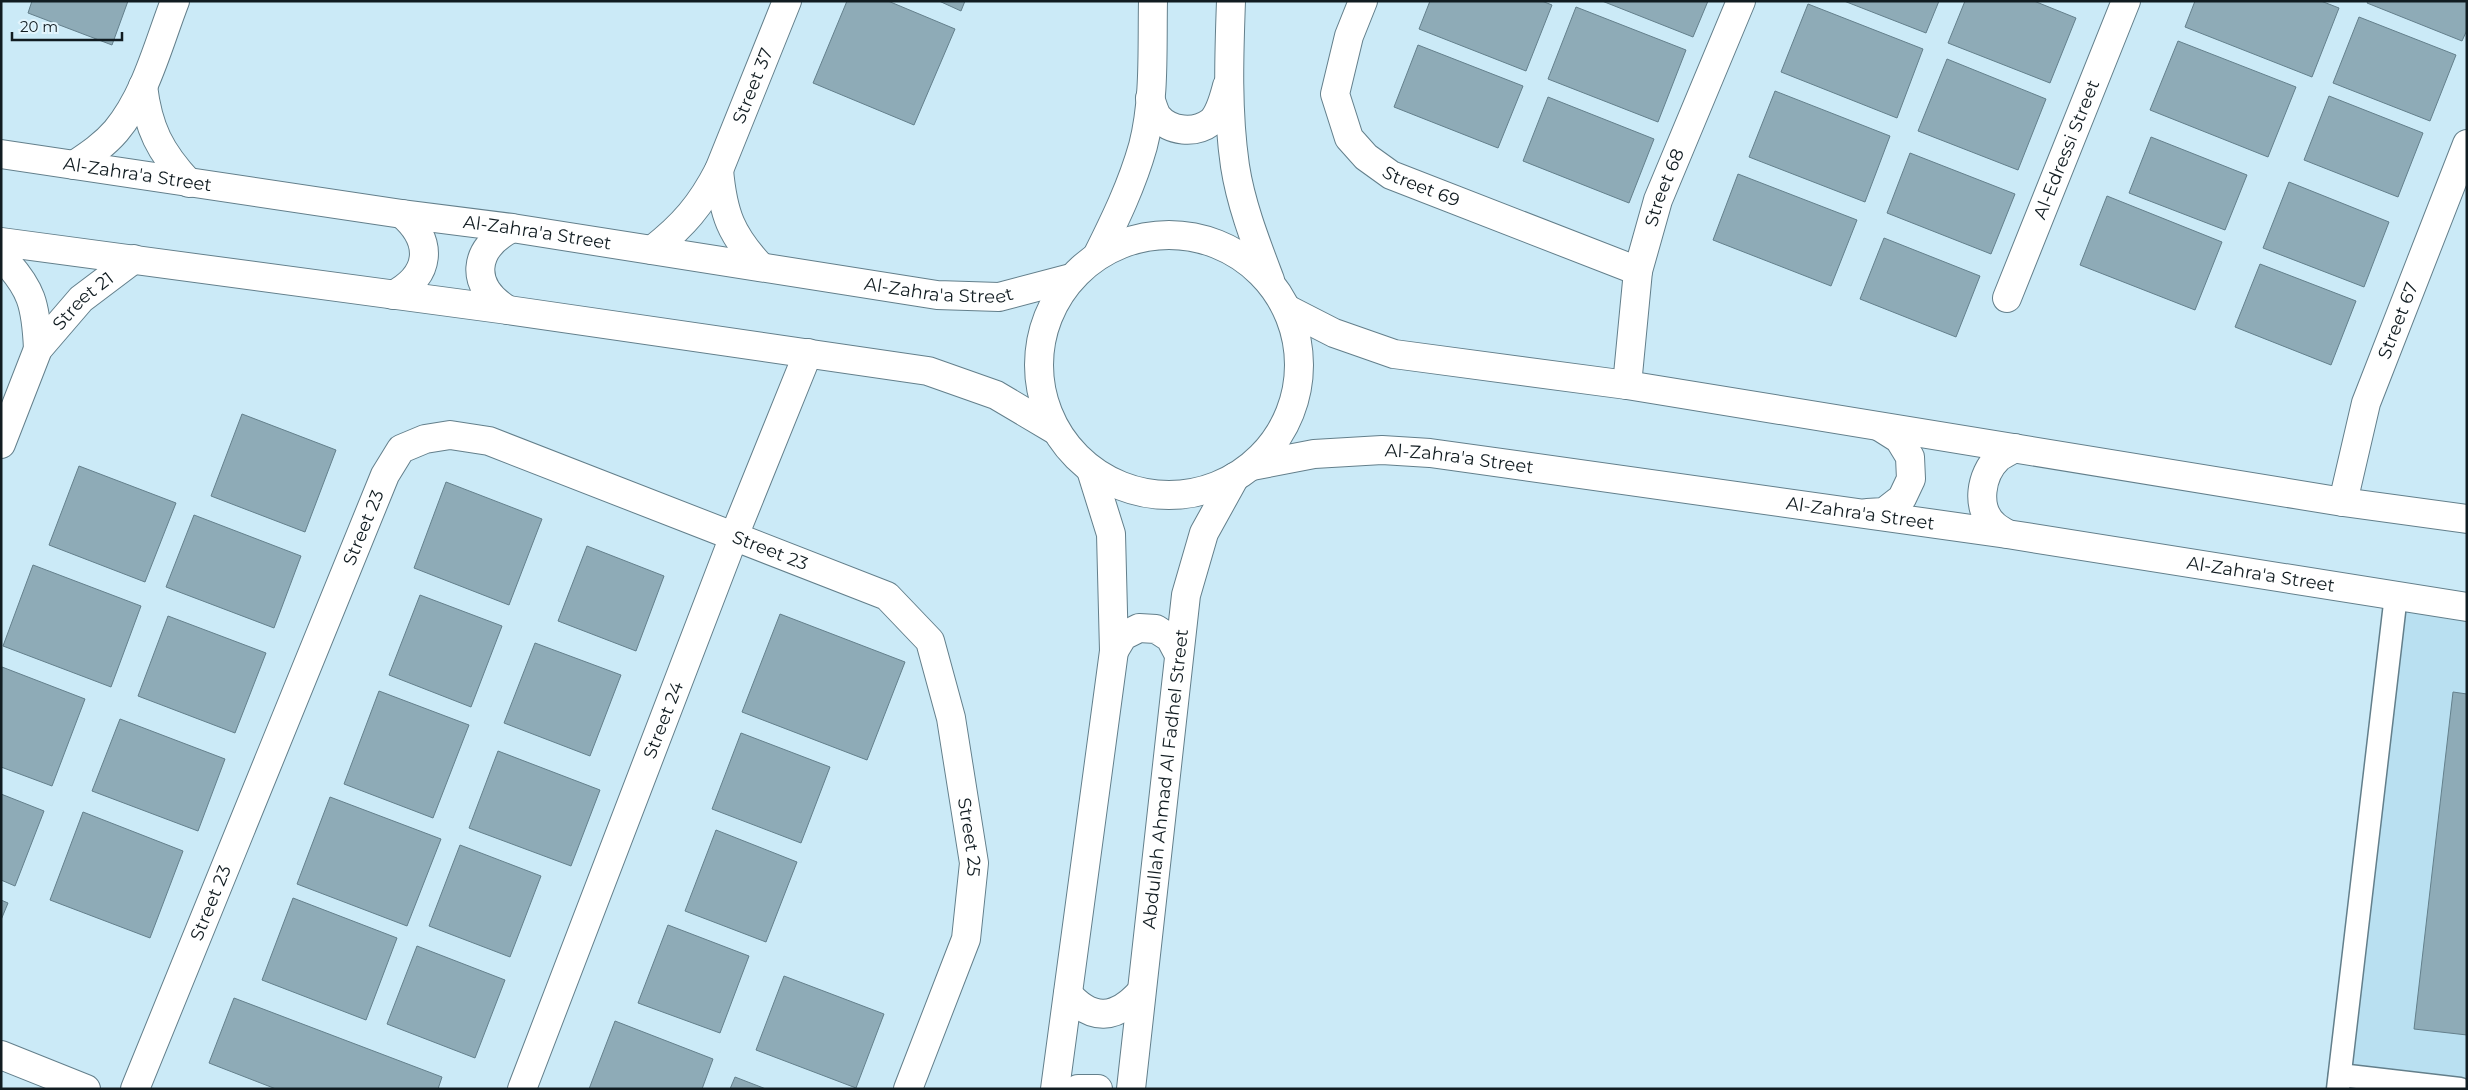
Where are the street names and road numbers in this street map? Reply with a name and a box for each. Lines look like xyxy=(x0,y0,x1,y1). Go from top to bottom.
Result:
street label: Street 37 xyxy=(728,45,778,127)
street label: Al-Edressi Street xyxy=(2029,77,2104,222)
street label: Street 68 xyxy=(1640,145,1689,229)
street label: Al-Zahra'a Street xyxy=(62,152,213,196)
street label: Street 69 xyxy=(1378,161,1463,212)
street label: Al-Zahra'a Street xyxy=(462,211,613,255)
street label: Street 21 xyxy=(48,267,118,335)
street label: Al-Zahra'a Street xyxy=(863,273,1016,309)
street label: Street 67 xyxy=(2373,279,2423,362)
street label: Al-Zahra'a Street xyxy=(1384,439,1535,478)
street label: Street 23 xyxy=(338,487,389,569)
street label: Al-Zahra'a Street xyxy=(1785,492,1936,535)
street label: Street 23 xyxy=(729,526,811,575)
street label: Al-Zahra'a Street xyxy=(2185,552,2336,597)
street label: Abdullah Ahmad Al Fadhel Street xyxy=(1138,628,1193,930)
street label: Street 24 xyxy=(639,678,688,762)
street label: Street 25 xyxy=(953,796,985,878)
street label: Street 23 xyxy=(186,862,236,944)

